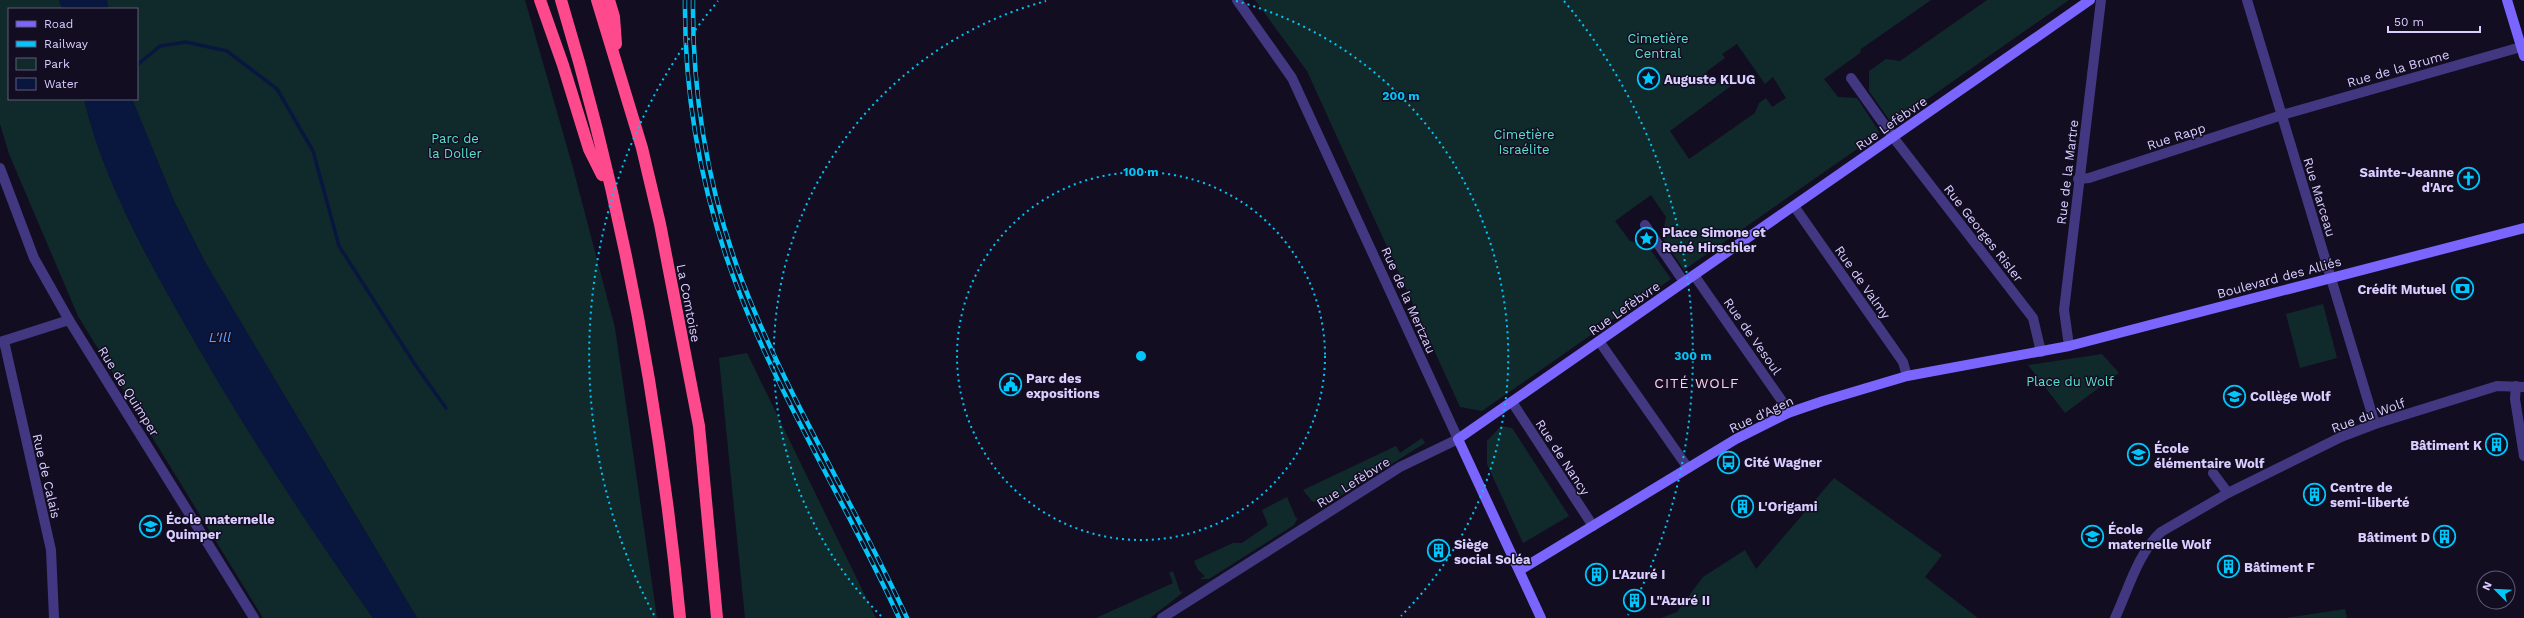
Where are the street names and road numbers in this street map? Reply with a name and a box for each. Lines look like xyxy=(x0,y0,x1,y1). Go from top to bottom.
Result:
street label: Rue de la Brume xyxy=(2345,47,2451,90)
street label: Rue Lefèbvre xyxy=(1853,93,1930,153)
street label: Rue de la Martre xyxy=(2054,119,2081,225)
street label: Rue Rapp xyxy=(2145,120,2207,153)
street label: Rue Marceau xyxy=(2300,156,2339,239)
street label: Rue Georges Risler xyxy=(1941,182,2026,285)
street label: Rue de Valmy xyxy=(1832,243,1894,322)
street label: Rue de la Mertzau xyxy=(1378,245,1439,356)
street label: Boulevard des Alliés xyxy=(2215,254,2343,301)
street label: La Comtoise xyxy=(674,263,703,343)
street label: Rue Lefèbvre xyxy=(1586,278,1663,338)
street label: Rue de Vesoul xyxy=(1721,295,1785,377)
street label: Rue de Quimper xyxy=(95,344,162,439)
street label: Rue d'Agen xyxy=(1727,393,1796,436)
street label: Rue du Wolf xyxy=(2329,395,2407,436)
street label: Rue de Nancy xyxy=(1533,417,1593,498)
street label: Rue de Calais xyxy=(29,432,64,520)
street label: Rue Lefèbvre xyxy=(1314,454,1393,511)

